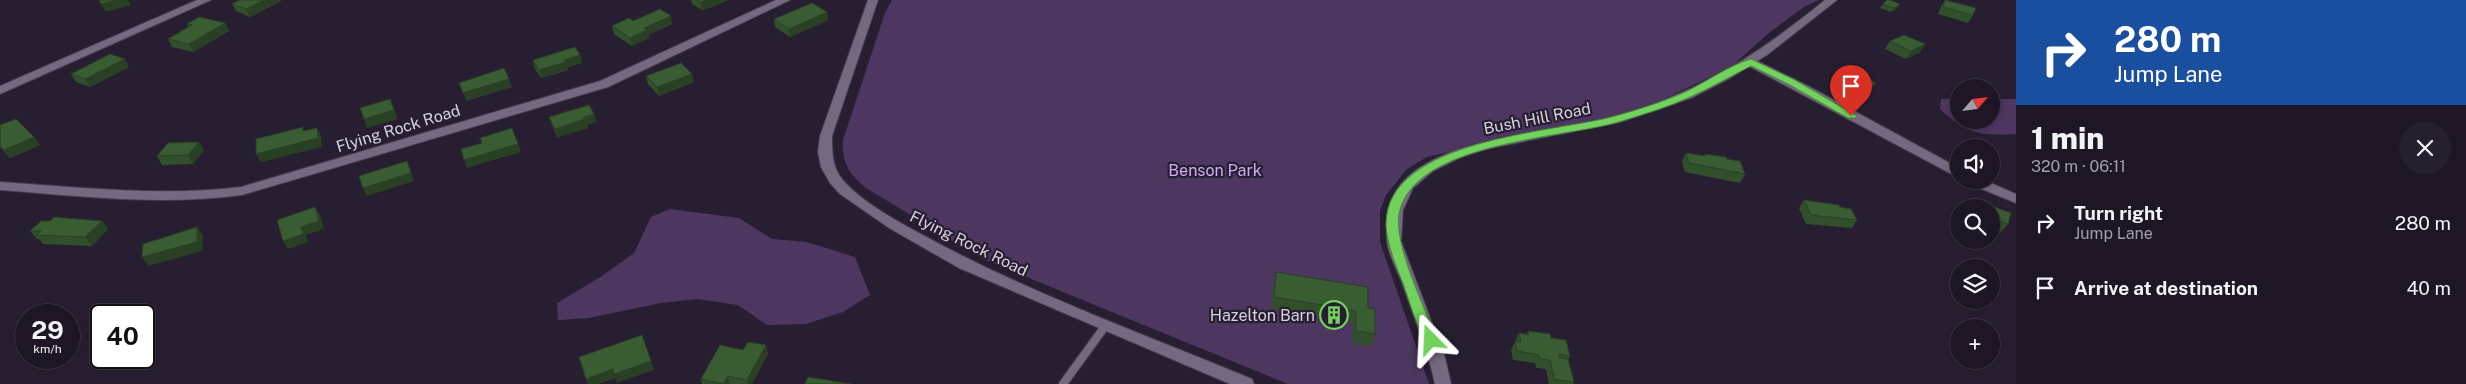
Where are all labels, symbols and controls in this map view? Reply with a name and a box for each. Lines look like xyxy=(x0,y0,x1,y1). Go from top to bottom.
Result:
text: 280 m xyxy=(2114,19,2221,60)
icon: right xyxy=(2031,20,2096,85)
text: Jump Lane xyxy=(2114,61,2222,87)
pin xyxy=(1830,65,1872,116)
icon: arrive xyxy=(1837,72,1865,100)
north arrow xyxy=(1950,79,2000,129)
map controls xyxy=(1950,79,2000,369)
street label: Bush Hill Road xyxy=(1482,99,1592,138)
street label: Flying Rock Road xyxy=(334,101,462,156)
text: 1 min xyxy=(2031,120,2104,156)
button: close xyxy=(2399,122,2451,174)
button: sound xyxy=(1950,139,2000,189)
text: 320 m · 06:11 xyxy=(2031,157,2126,176)
park label: Benson Park xyxy=(1168,161,1262,180)
button: search xyxy=(1950,199,2000,249)
text: Turn right xyxy=(2074,202,2163,224)
street label: Flying Rock Road xyxy=(907,207,1031,280)
icon: right xyxy=(2031,209,2059,237)
text: 280 m xyxy=(2395,212,2451,234)
text: Jump Lane xyxy=(2074,224,2153,243)
button: layers xyxy=(1950,259,2000,309)
icon: arrive xyxy=(2031,274,2059,302)
text: Arrive at destination xyxy=(2074,277,2258,299)
text: 40 m xyxy=(2406,277,2451,299)
building icon: Hazelton Barn xyxy=(1319,300,1349,330)
speed limit sign: 40 xyxy=(90,304,155,369)
place label: Hazelton Barn xyxy=(1210,306,1315,325)
position arrow xyxy=(1404,313,1456,365)
text: 29 xyxy=(31,315,64,345)
button: + xyxy=(1950,319,2000,369)
text: km/h xyxy=(33,342,62,356)

